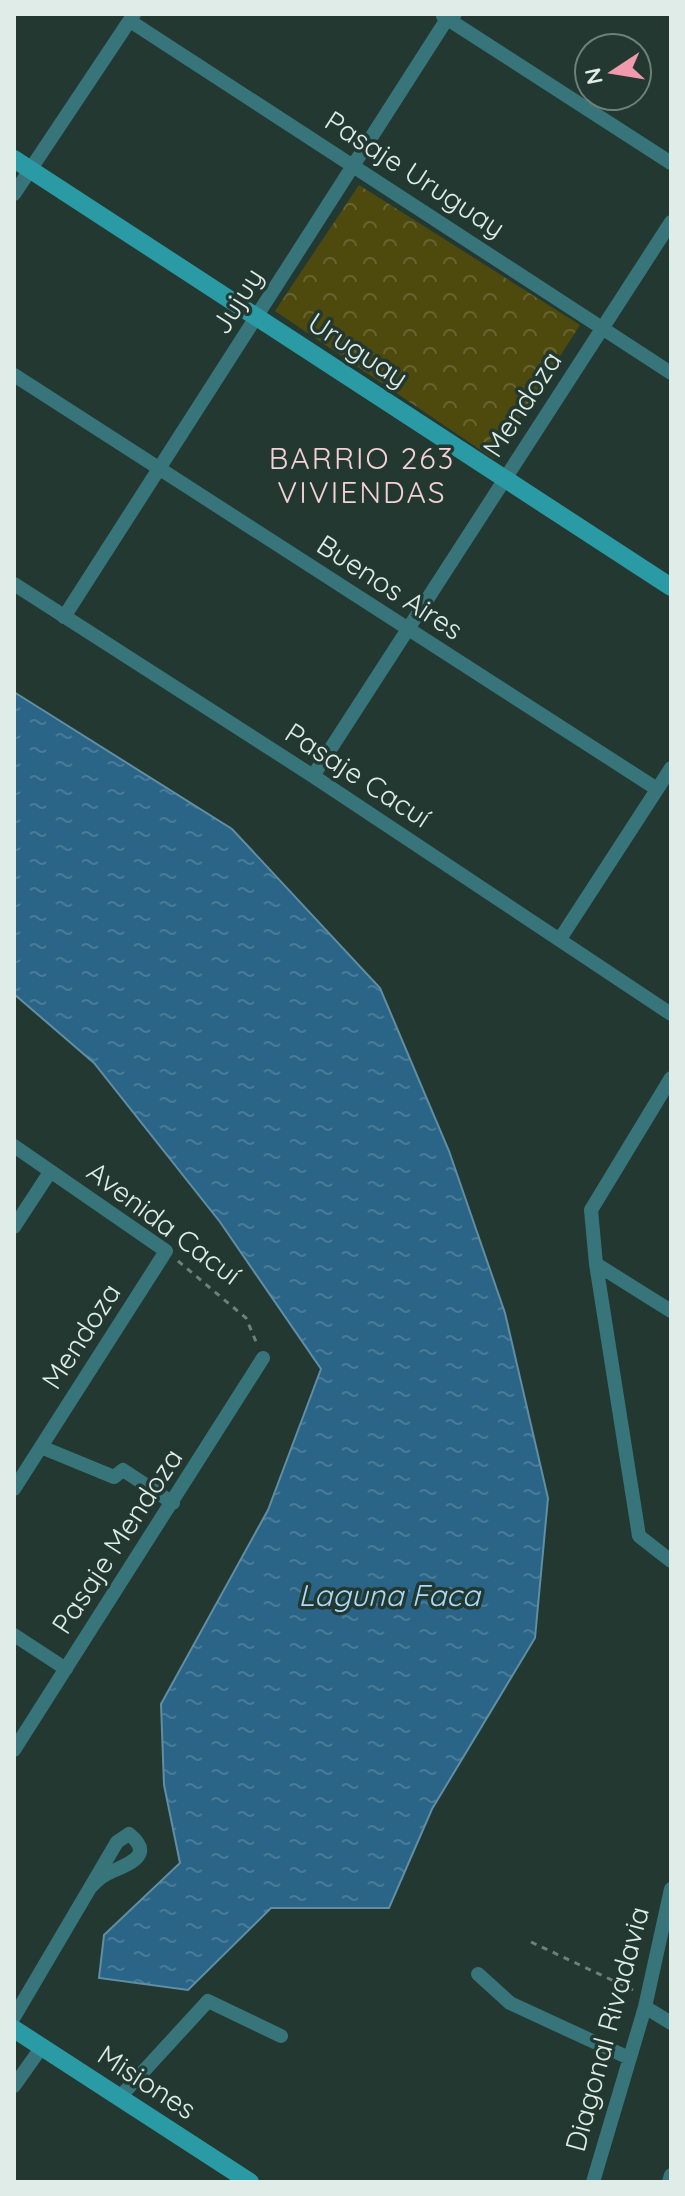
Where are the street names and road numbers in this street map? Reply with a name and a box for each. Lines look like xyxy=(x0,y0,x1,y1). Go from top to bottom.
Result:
street label: Pasaje Uruguay xyxy=(319,102,512,245)
street label: Jujuy xyxy=(203,261,270,340)
street label: Uruguay xyxy=(302,304,415,395)
street label: Mendoza xyxy=(474,344,569,463)
street label: Buenos Aires xyxy=(311,526,470,647)
street label: Pasaje Cacuí xyxy=(279,715,438,835)
street label: Avenida Cacuí xyxy=(81,1153,248,1292)
street label: Mendoza xyxy=(33,1276,128,1395)
street label: Pasaje Mendoza xyxy=(44,1441,190,1640)
street label: Diagonal Rivadavia xyxy=(557,1903,656,2155)
street label: Misiones xyxy=(91,2037,203,2126)

